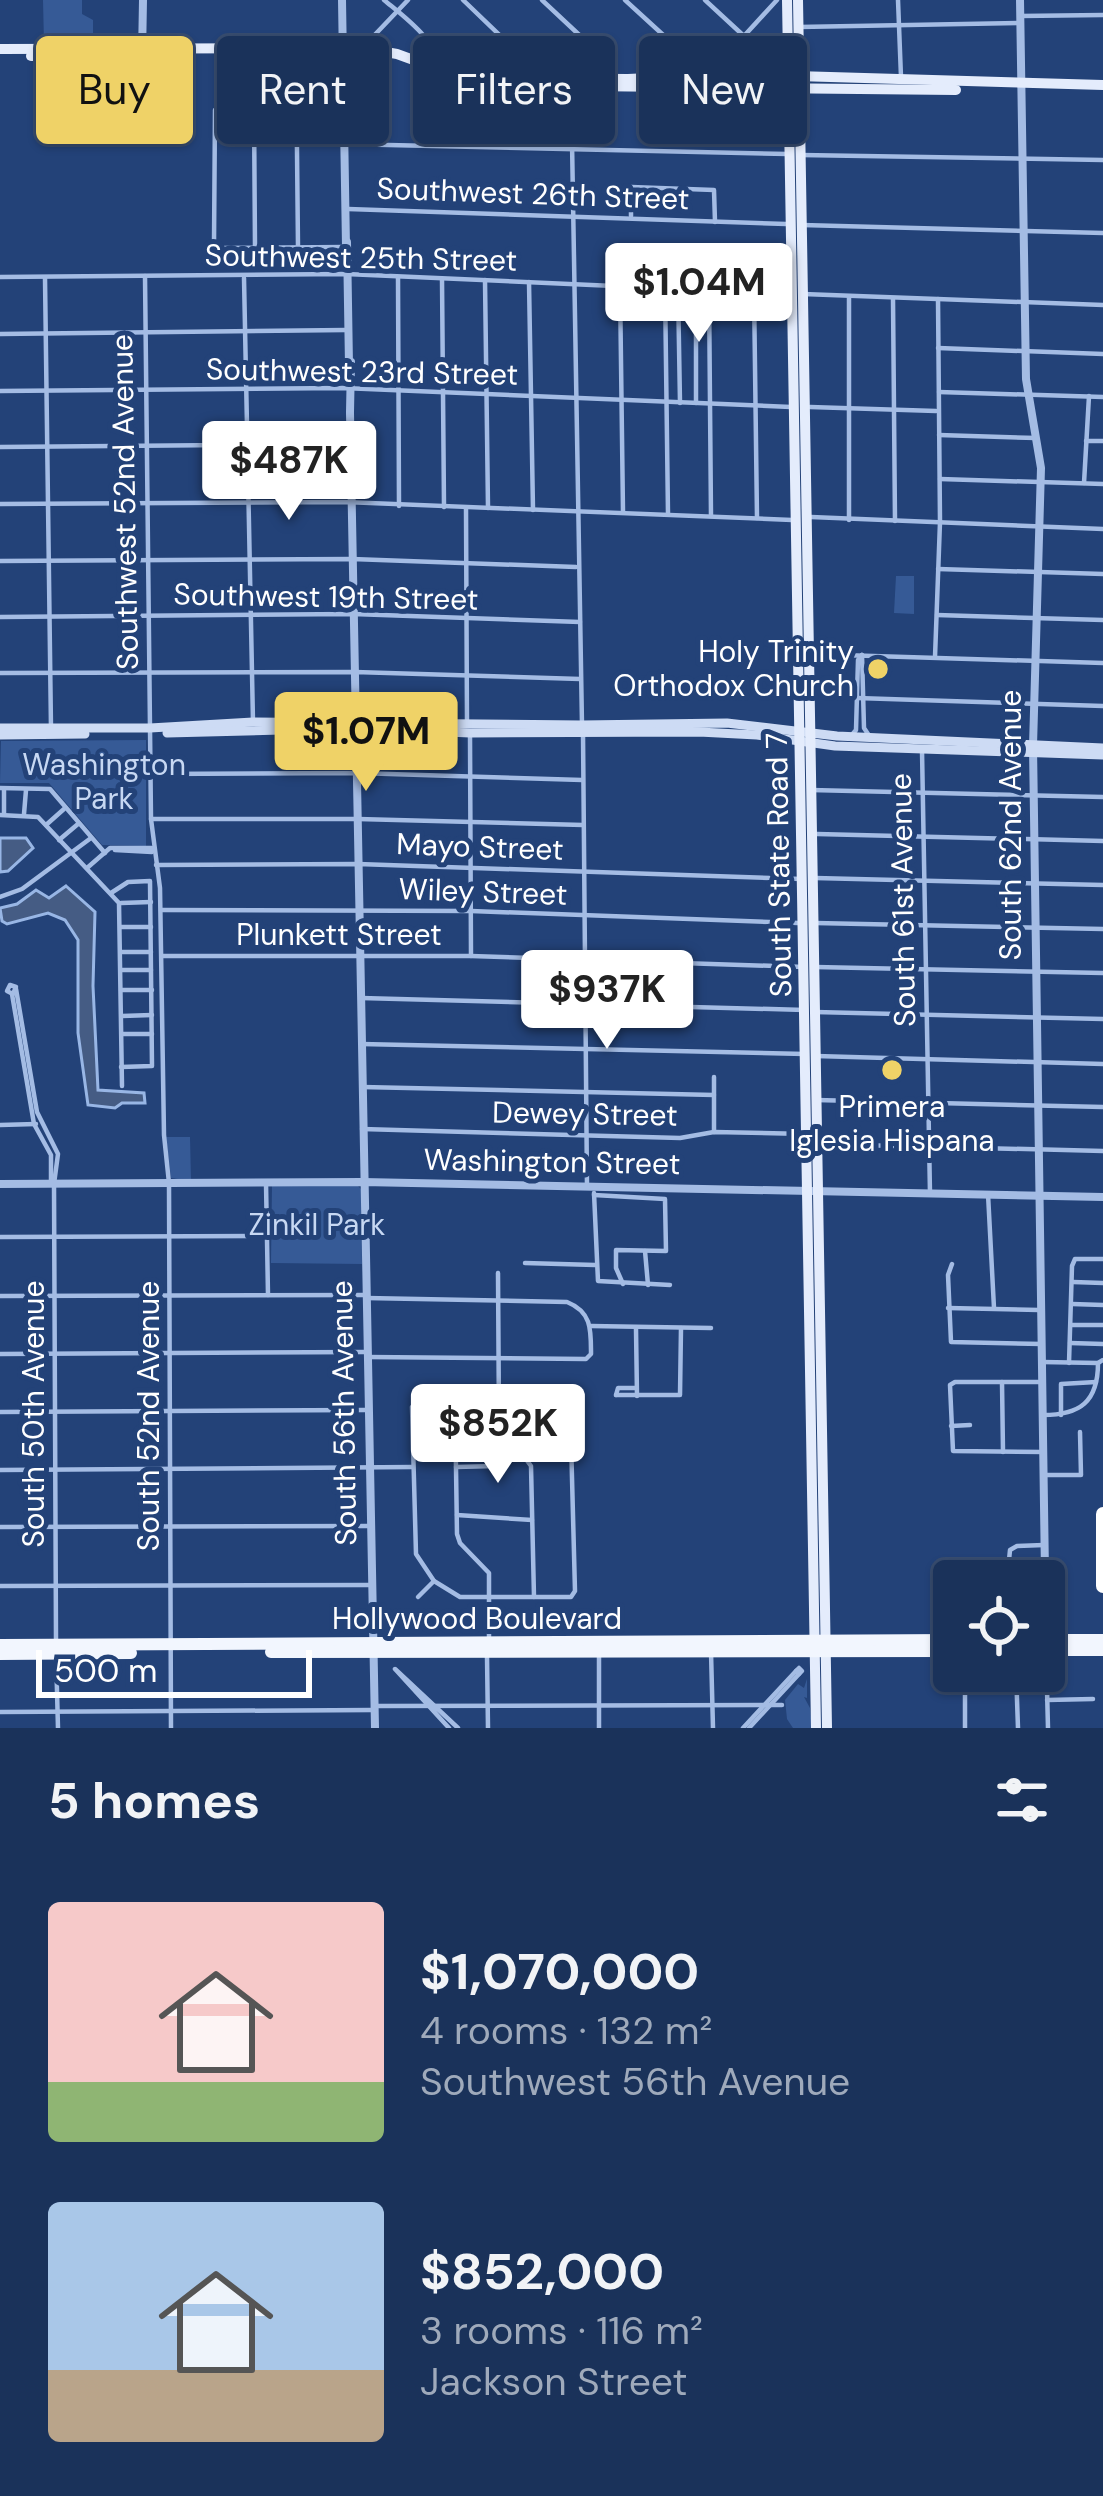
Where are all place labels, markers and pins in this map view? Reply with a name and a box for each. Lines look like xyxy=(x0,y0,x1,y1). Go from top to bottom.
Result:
pin: $1.04M xyxy=(601,243,797,345)
pin: $487K xyxy=(205,421,373,523)
place label: Holy Trinity Orthodox Church xyxy=(613,632,854,705)
marker: Holy Trinity Orthodox Church xyxy=(865,656,891,682)
pin: $1.07M xyxy=(268,692,464,794)
pin: $937K xyxy=(523,950,691,1052)
marker: Primera Iglesia Hispana xyxy=(879,1057,905,1083)
place label: Primera Iglesia Hispana xyxy=(789,1087,995,1160)
pin: $852K xyxy=(414,1384,582,1486)

